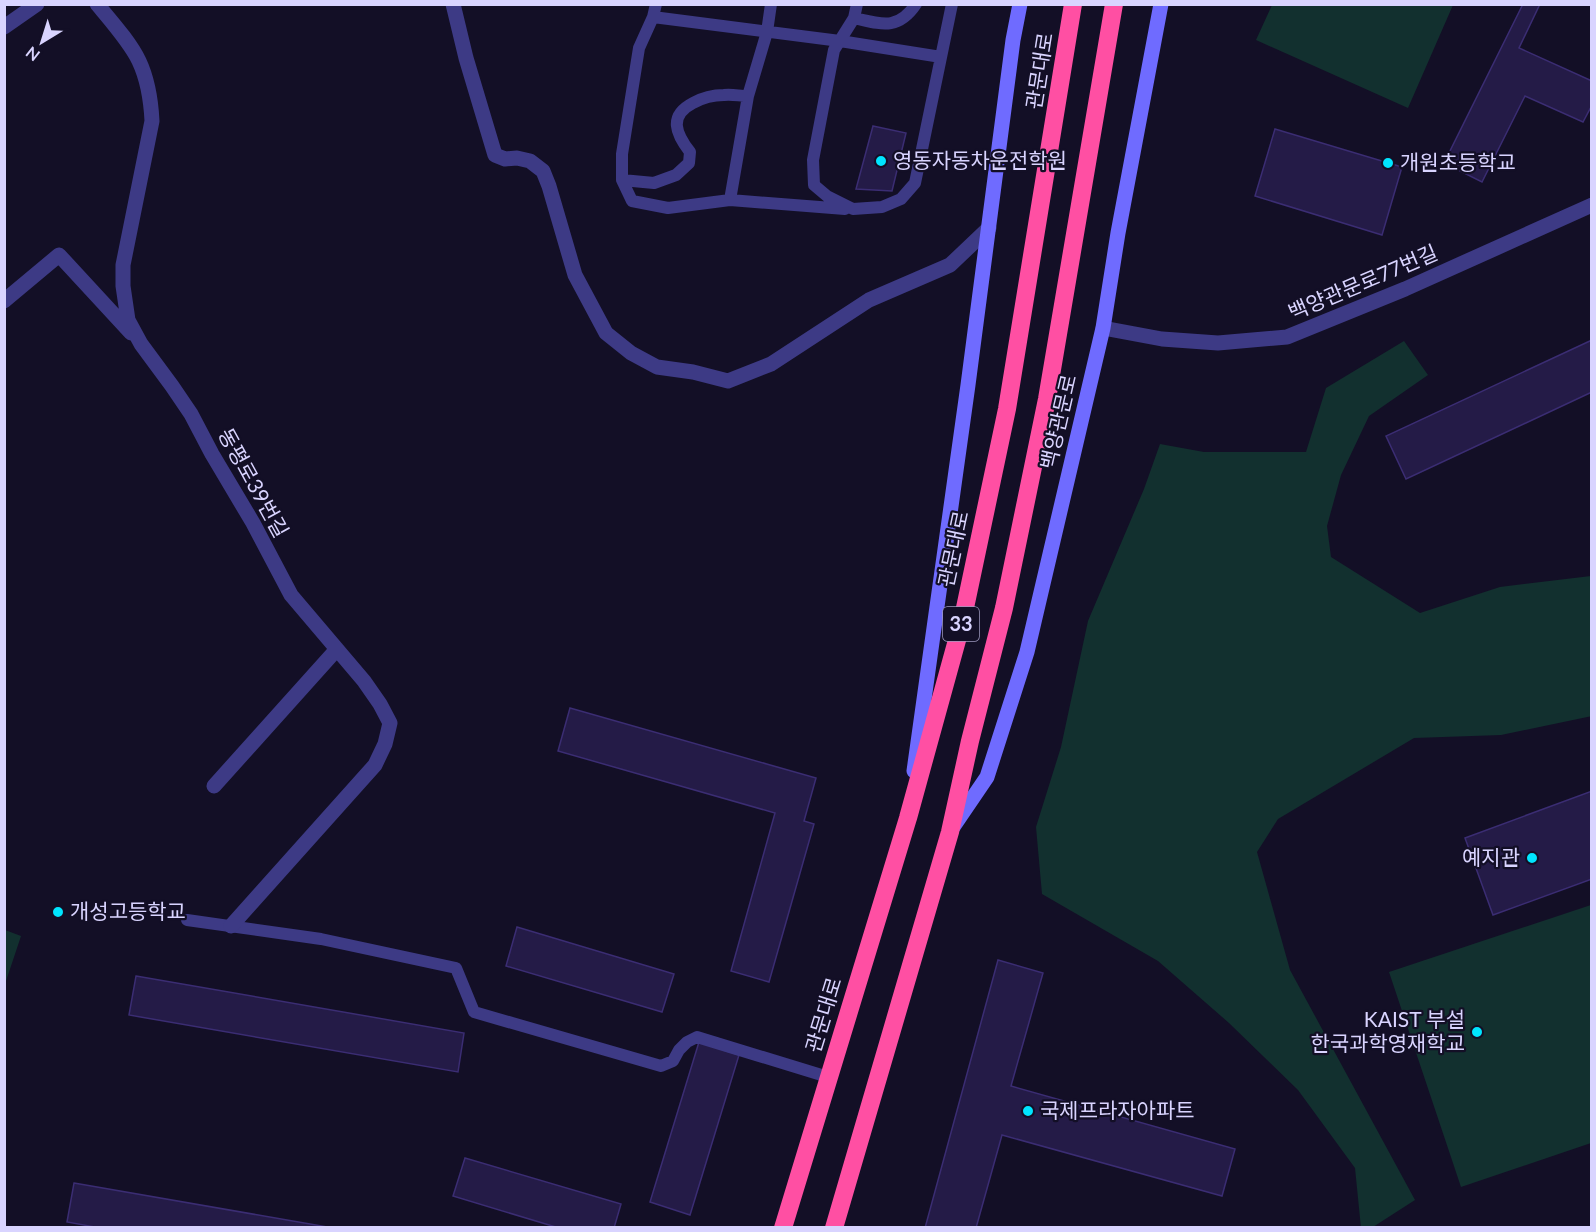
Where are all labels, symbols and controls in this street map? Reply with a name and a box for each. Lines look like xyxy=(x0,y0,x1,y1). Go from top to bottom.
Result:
north arrow xyxy=(12,12,72,72)
street label: 관문대로 xyxy=(1020,31,1057,111)
text: N xyxy=(22,43,43,65)
place label: 영동자동차운전학원 xyxy=(893,147,1067,172)
place label: 개원초등학교 xyxy=(1400,149,1516,174)
marker: 영동자동차운전학원 xyxy=(874,154,888,168)
marker: 개원초등학교 xyxy=(1381,156,1395,170)
street label: 백양관문로77번길 xyxy=(1284,239,1441,324)
street label: 백양관문로 xyxy=(1034,372,1081,472)
street label: 동평로39번길 xyxy=(214,423,295,541)
street label: 관문대로 xyxy=(932,508,973,589)
road number: 33 xyxy=(943,607,979,641)
place label: 예지관 xyxy=(1462,844,1520,869)
marker: 예지관 xyxy=(1525,851,1539,865)
place label: 개성고등학교 xyxy=(70,898,186,923)
marker: 개성고등학교 xyxy=(51,905,65,919)
street label: 관문대로 xyxy=(799,974,846,1055)
place label: KAIST 부설 한국과학영재학교 xyxy=(1310,1006,1465,1055)
marker: KAIST 부설 한국과학영재학교 xyxy=(1470,1025,1484,1039)
place label: 국제프라자아파트 xyxy=(1040,1097,1195,1122)
marker: 국제프라자아파트 xyxy=(1021,1104,1035,1118)

